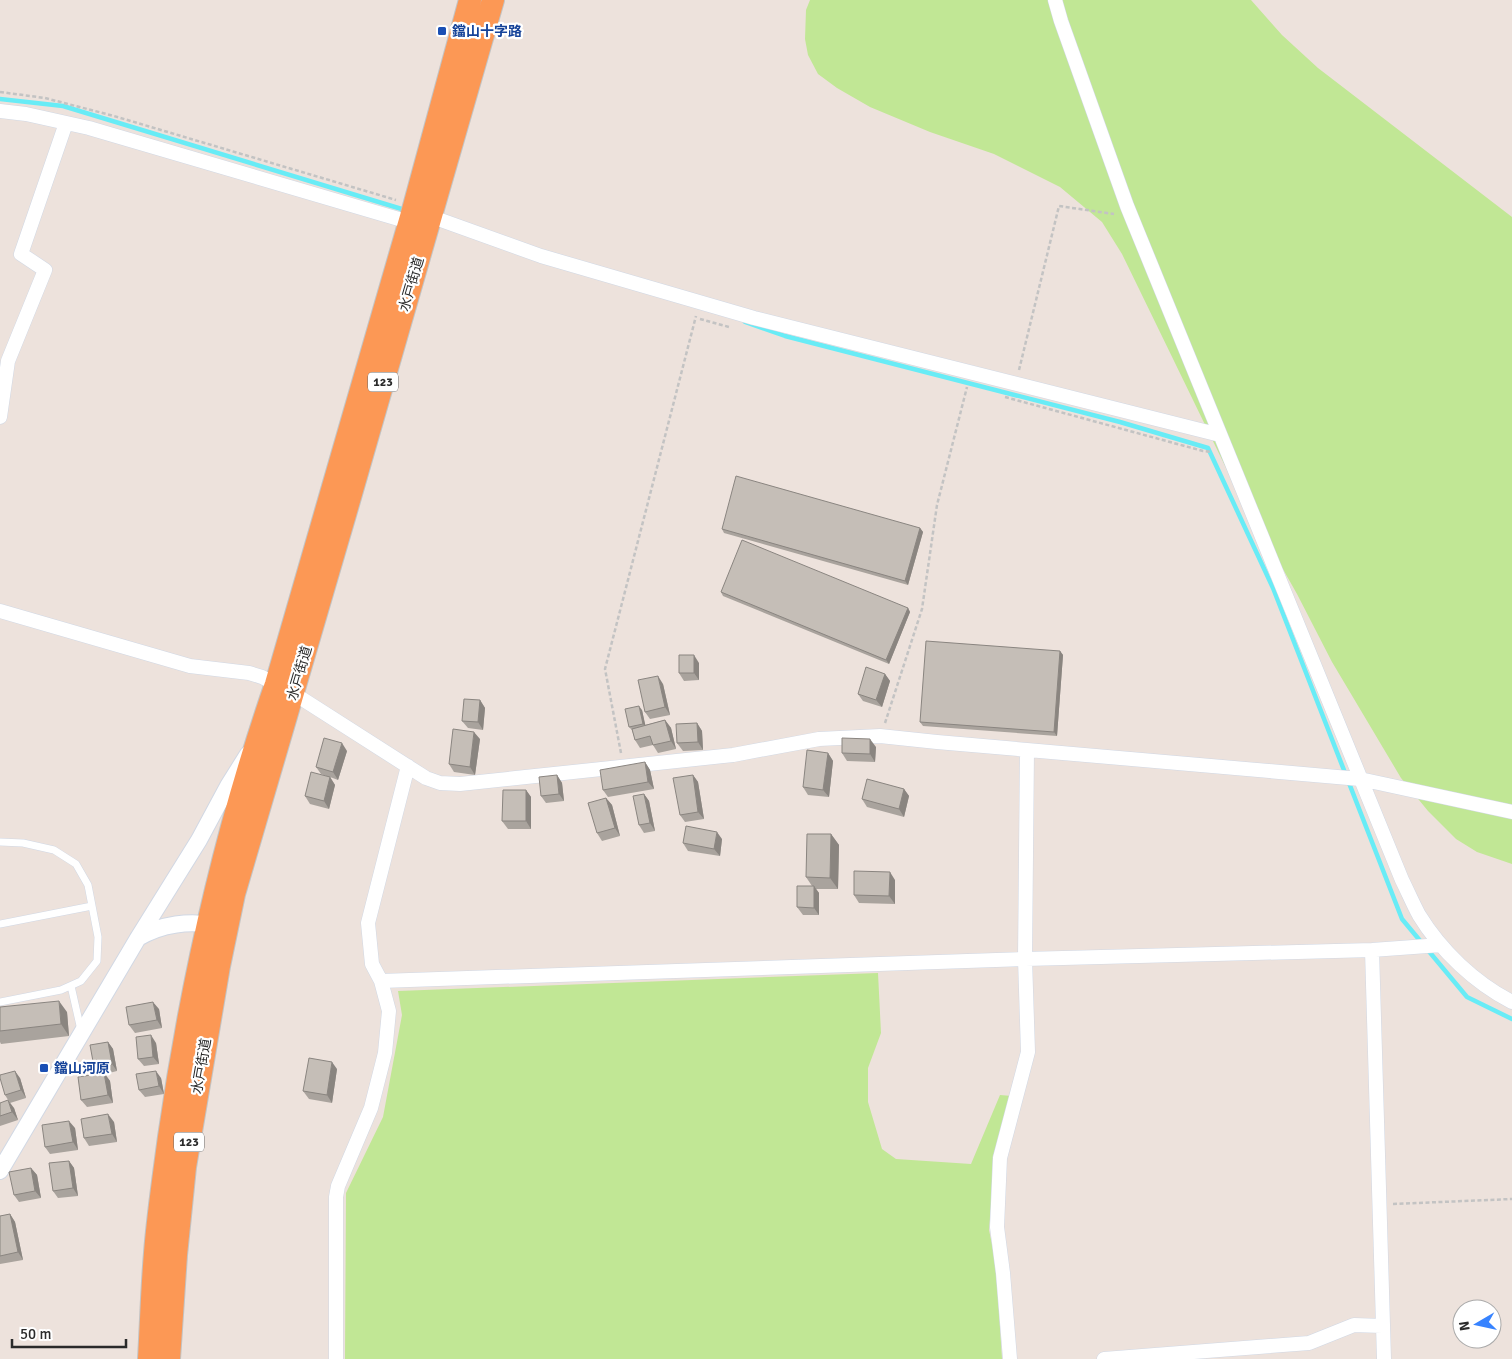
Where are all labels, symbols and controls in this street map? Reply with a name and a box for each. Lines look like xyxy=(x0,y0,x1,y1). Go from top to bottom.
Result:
place label: 鐺山十字路 xyxy=(452,23,522,40)
marker: 鐺山十字路 xyxy=(436,25,448,37)
street label: 水戸街道 xyxy=(396,255,427,313)
road number: 123 xyxy=(368,372,398,392)
street label: 水戸街道 xyxy=(284,644,315,702)
street label: 水戸街道 xyxy=(188,1037,215,1095)
place label: 鐺山河原 xyxy=(54,1060,110,1077)
marker: 鐺山河原 xyxy=(38,1062,50,1074)
road number: 123 xyxy=(174,1132,204,1152)
north arrow xyxy=(1452,1299,1502,1349)
scale bar xyxy=(12,1316,126,1348)
text: N xyxy=(1455,1320,1474,1332)
text: 50 m xyxy=(20,1325,51,1343)

